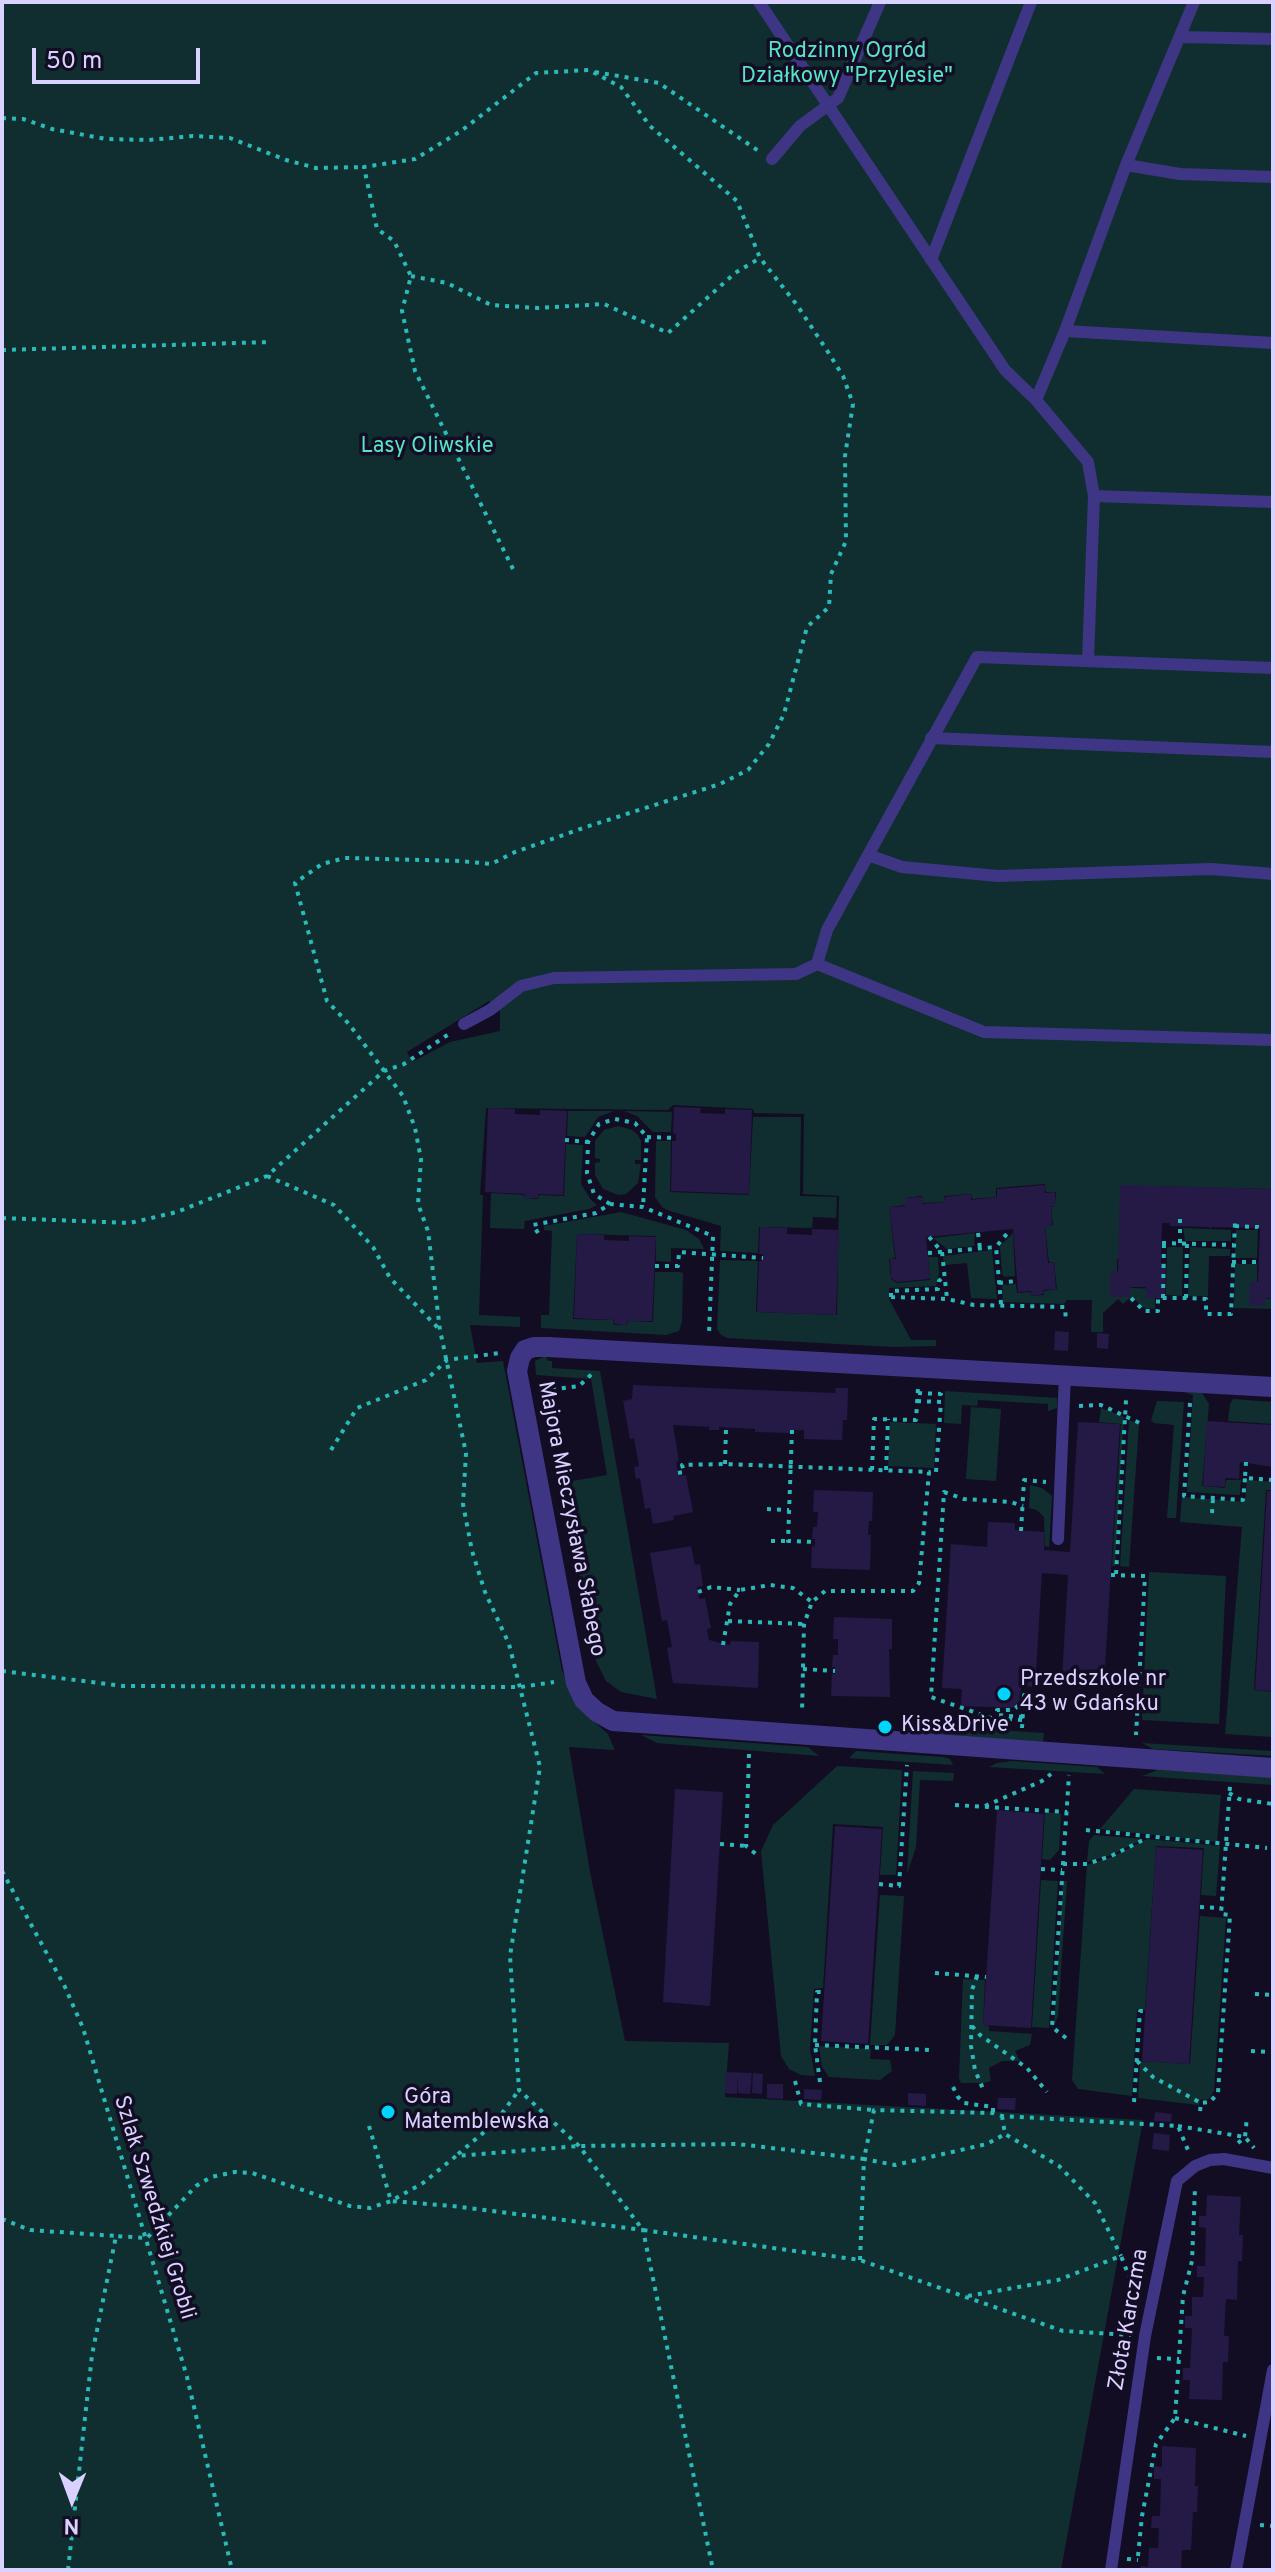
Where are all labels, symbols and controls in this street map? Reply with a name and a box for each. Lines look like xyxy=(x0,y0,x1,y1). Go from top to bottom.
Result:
scale bar xyxy=(36,32,204,82)
park label: Rodzinny Ogród Działkowy "Przylesie" xyxy=(741,40,953,92)
text: 50 m xyxy=(46,47,102,77)
park label: Lasy Oliwskie xyxy=(360,435,494,461)
street label: Majora Mieczysława Słabego xyxy=(530,1379,610,1659)
place label: Przedszkole nr 43 w Gdańsku xyxy=(1020,1668,1166,1720)
marker: Przedszkole nr 43 w Gdańsku xyxy=(995,1685,1013,1703)
place label: Kiss&Drive xyxy=(901,1714,1009,1740)
marker: Kiss&Drive xyxy=(876,1718,894,1736)
place label: Góra Matemblewska xyxy=(404,2086,549,2138)
street label: Szlak Szwedzkiej Grobli xyxy=(106,2093,200,2323)
marker: Góra Matemblewska xyxy=(379,2103,397,2121)
street label: Złota Karczma xyxy=(1105,2247,1155,2393)
north arrow xyxy=(32,2460,112,2540)
text: N xyxy=(63,2511,80,2538)

